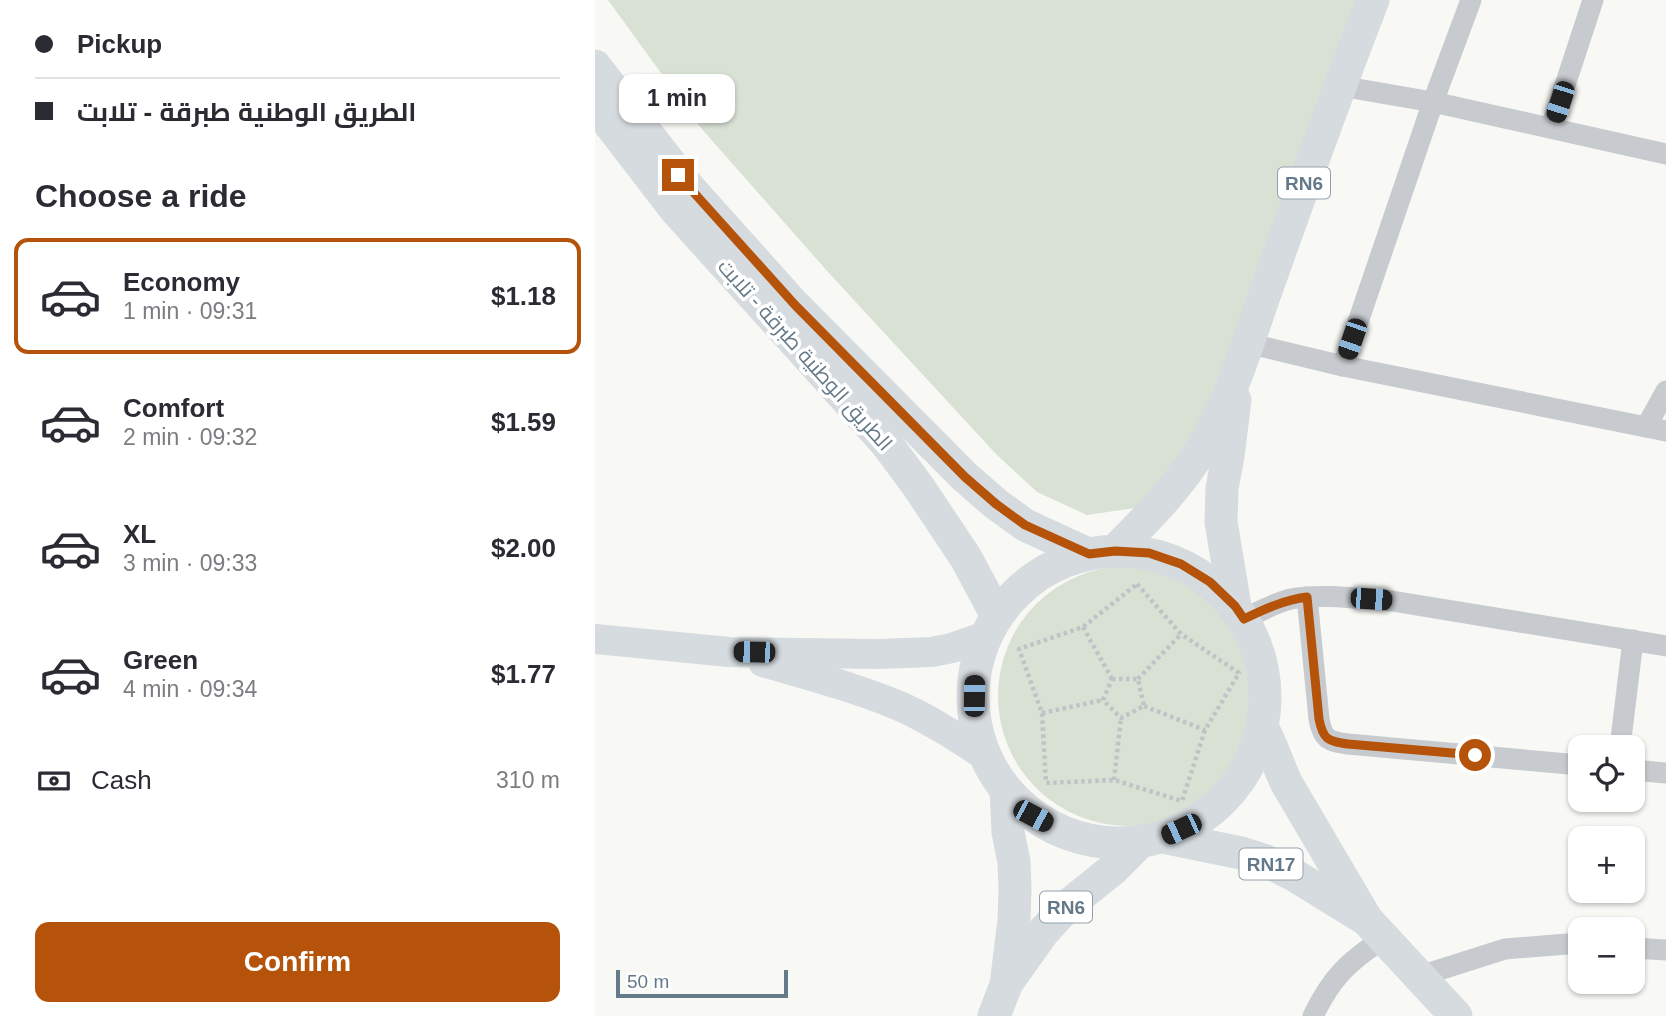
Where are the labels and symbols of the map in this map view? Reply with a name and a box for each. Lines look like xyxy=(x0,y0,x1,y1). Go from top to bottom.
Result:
callout: 1 min xyxy=(620,74,736,122)
car xyxy=(1544,79,1577,125)
route end xyxy=(662,159,694,191)
road number: RN6 xyxy=(1278,168,1330,198)
street label: الطريق الوطنية طبرقة - تلابت xyxy=(712,254,897,456)
car xyxy=(1336,316,1369,362)
car xyxy=(1350,587,1393,611)
car xyxy=(733,641,776,663)
car xyxy=(964,675,985,717)
route start xyxy=(1459,739,1491,771)
car xyxy=(1010,797,1057,835)
car xyxy=(1158,811,1205,847)
road number: RN17 xyxy=(1239,848,1303,880)
road number: RN6 xyxy=(1040,892,1092,923)
scale bar xyxy=(616,967,787,999)

